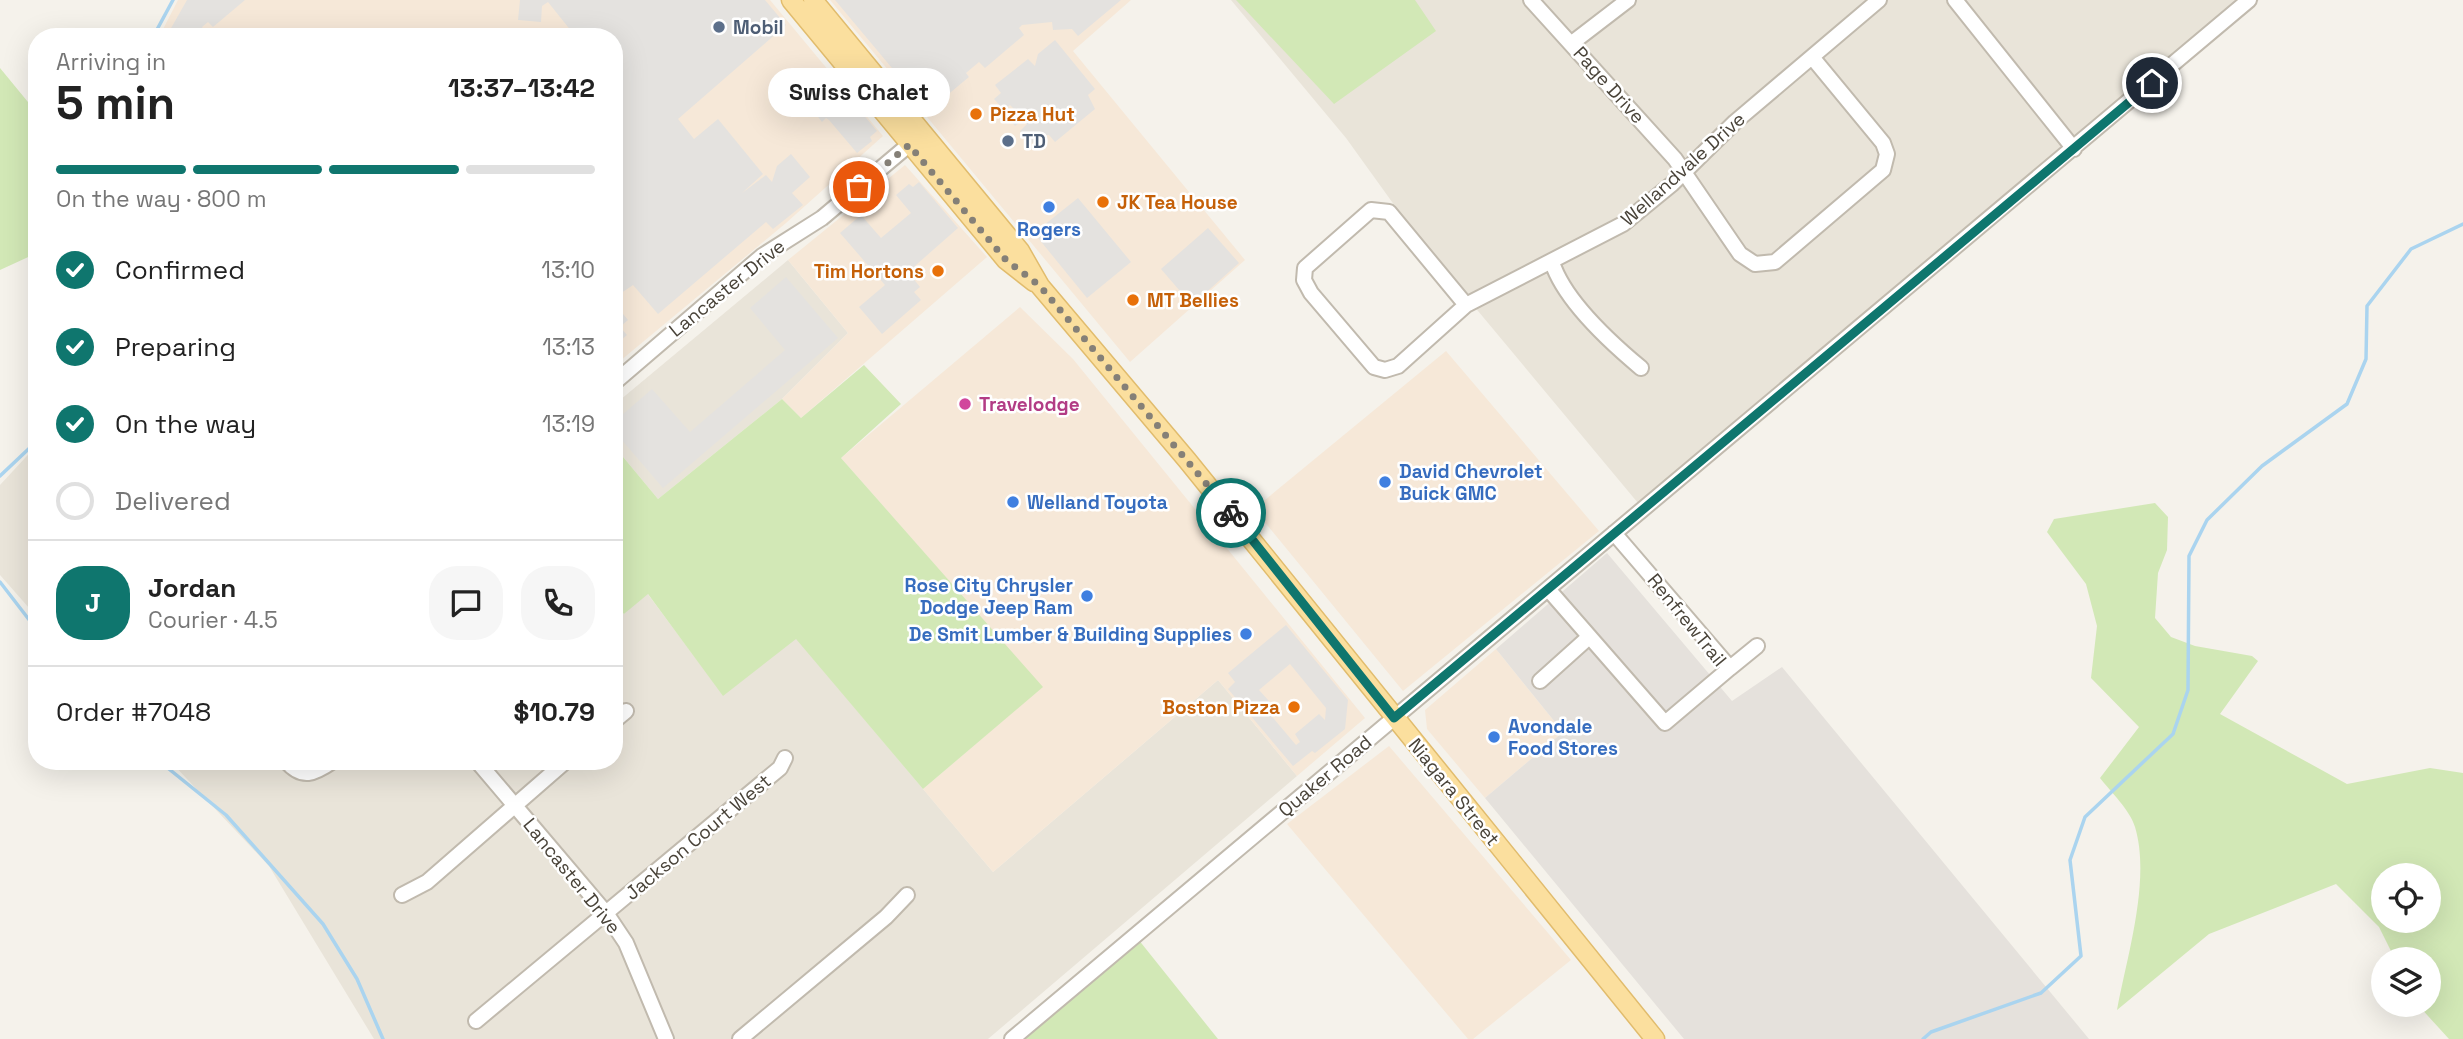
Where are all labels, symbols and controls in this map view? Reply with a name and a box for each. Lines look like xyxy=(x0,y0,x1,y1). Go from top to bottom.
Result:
place label: Mobil xyxy=(733,15,784,40)
marker: Mobil xyxy=(711,19,727,35)
street label: Page Drive xyxy=(1568,41,1650,129)
text: Arriving in xyxy=(56,47,166,77)
pin xyxy=(2122,53,2182,113)
icon: home xyxy=(2133,64,2171,102)
callout: Swiss Chalet xyxy=(768,68,950,117)
text: 13:37–13:42 xyxy=(448,71,595,105)
text: 5 min xyxy=(56,74,175,132)
text: Swiss Chalet xyxy=(789,77,929,107)
place label: Pizza Hut xyxy=(990,102,1075,127)
marker: Pizza Hut xyxy=(968,106,984,122)
street label: Wellandvale Drive xyxy=(1616,107,1750,231)
place label: TD xyxy=(1022,129,1046,154)
marker: TD xyxy=(1000,133,1016,149)
pin xyxy=(829,157,889,217)
icon: bag xyxy=(840,168,878,206)
text: On the way · 800 m xyxy=(56,184,266,214)
place label: JK Tea House xyxy=(1117,190,1238,215)
marker: JK Tea House xyxy=(1095,194,1111,210)
marker: Rogers xyxy=(1041,199,1057,215)
place label: Rogers xyxy=(1017,217,1081,242)
street label: Lancaster Drive xyxy=(664,234,790,342)
icon: check xyxy=(56,251,94,289)
text: Confirmed xyxy=(115,253,245,287)
text: 13:10 xyxy=(541,255,595,285)
place label: Tim Hortons xyxy=(814,259,924,284)
marker: Tim Hortons xyxy=(930,263,946,279)
place label: MT Bellies xyxy=(1147,288,1239,313)
marker: MT Bellies xyxy=(1125,292,1141,308)
icon: check xyxy=(56,328,94,366)
text: Preparing xyxy=(115,330,236,364)
text: 13:13 xyxy=(542,332,595,362)
place label: Travelodge xyxy=(979,392,1080,417)
marker: Travelodge xyxy=(957,396,973,412)
icon: check xyxy=(56,405,94,443)
text: On the way xyxy=(115,407,256,441)
text: 13:19 xyxy=(542,409,595,439)
place label: David Chevrolet Buick GMC xyxy=(1399,459,1543,506)
marker: David Chevrolet Buick GMC xyxy=(1377,474,1393,490)
courier xyxy=(1196,478,1266,548)
text: Delivered xyxy=(115,484,231,518)
place label: Welland Toyota xyxy=(1027,490,1168,515)
marker: Welland Toyota xyxy=(1005,494,1021,510)
icon: bike xyxy=(1212,494,1250,532)
button: chat xyxy=(429,566,503,640)
button: phone xyxy=(521,566,595,640)
street label: RenfrewTrail xyxy=(1642,568,1732,672)
text: Jordan xyxy=(148,571,236,605)
place label: Rose City Chrysler Dodge Jeep Ram xyxy=(904,573,1073,620)
text: J xyxy=(85,586,101,620)
marker: Rose City Chrysler Dodge Jeep Ram xyxy=(1079,588,1095,604)
text: Courier · 4.5 xyxy=(148,605,278,635)
place label: De Smit Lumber & Building Supplies xyxy=(909,622,1232,647)
marker: De Smit Lumber & Building Supplies xyxy=(1238,626,1254,642)
text: Order #7048 xyxy=(56,695,211,729)
text: $10.79 xyxy=(514,695,595,729)
place label: Boston Pizza xyxy=(1162,695,1280,720)
marker: Boston Pizza xyxy=(1286,699,1302,715)
place label: Avondale Food Stores xyxy=(1508,714,1618,761)
street label: Quaker Road xyxy=(1273,729,1377,823)
marker: Avondale Food Stores xyxy=(1486,729,1502,745)
street label: Niagara Street xyxy=(1403,733,1505,851)
street label: Jackson Court West xyxy=(620,768,776,906)
street label: Lancaster Drive xyxy=(518,813,626,939)
map controls xyxy=(2371,863,2441,1017)
button: locate xyxy=(2371,863,2441,933)
button: layers xyxy=(2371,947,2441,1017)

